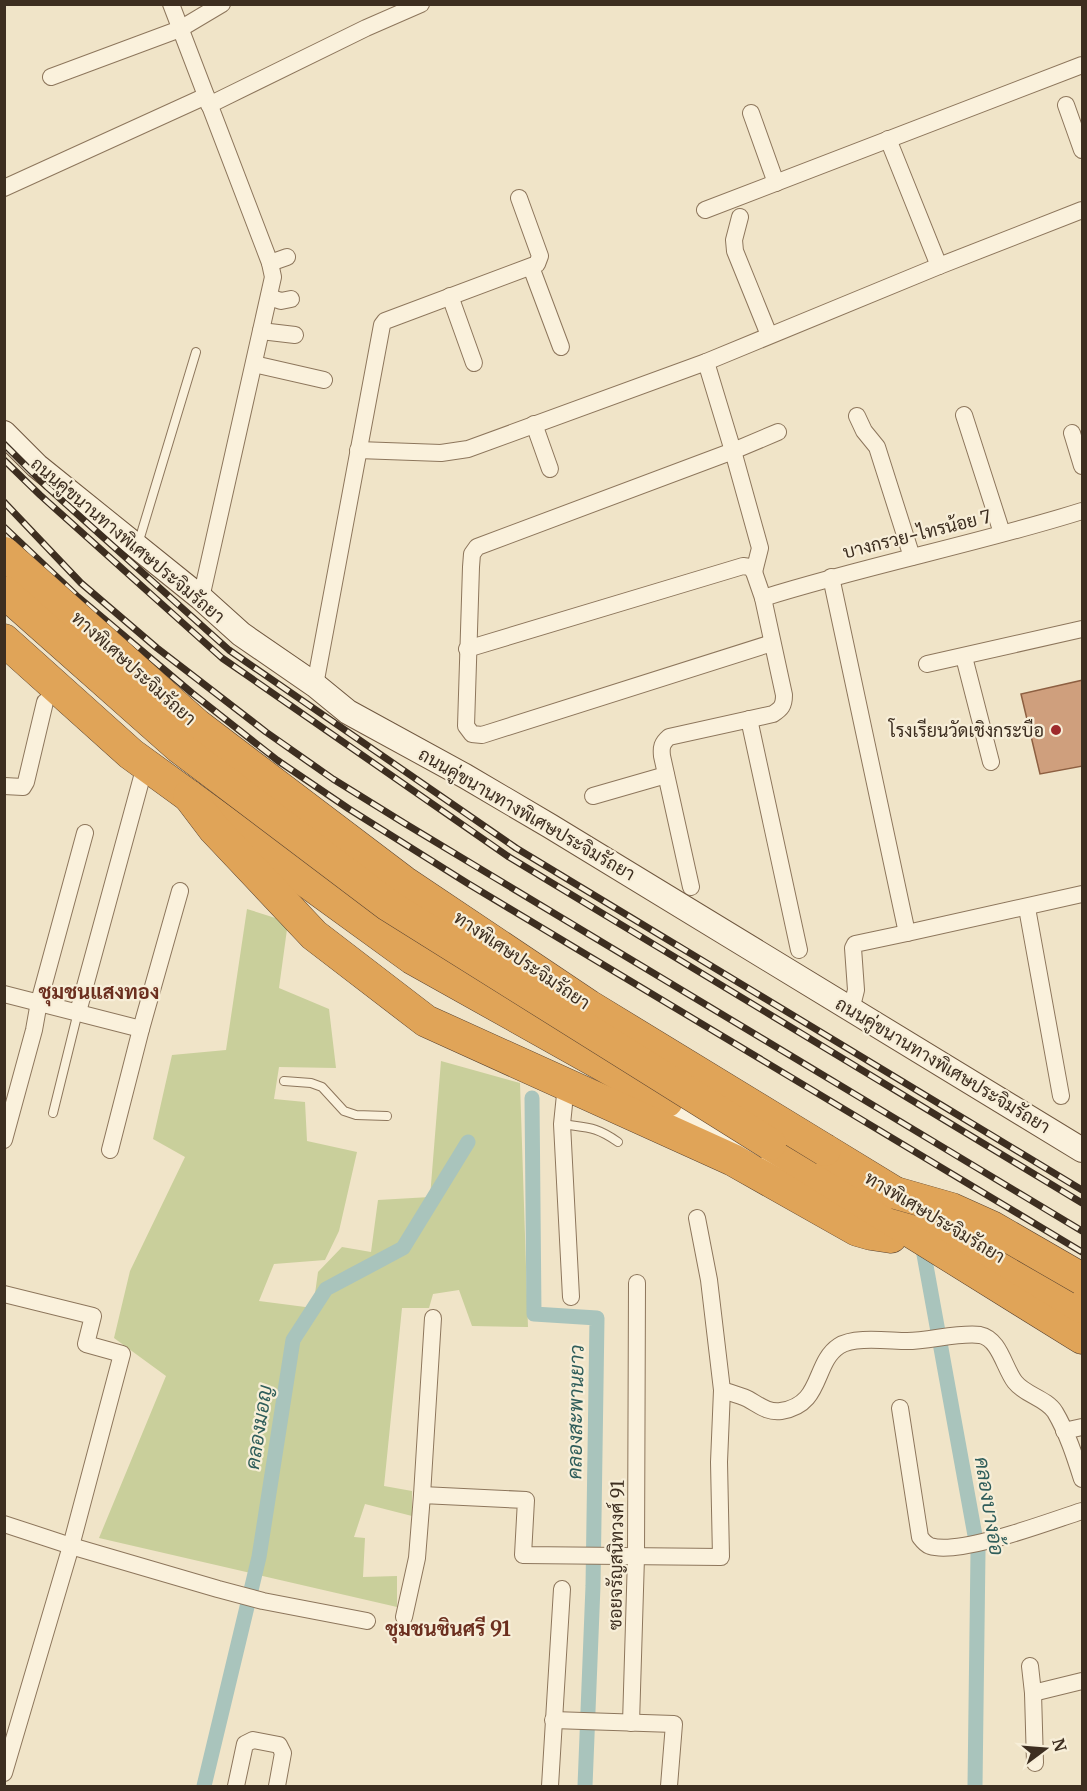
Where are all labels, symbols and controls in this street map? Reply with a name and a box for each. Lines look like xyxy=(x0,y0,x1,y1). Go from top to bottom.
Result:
street label: ถนนคู่ขนานทางพิเศษประจิมรัถยา xyxy=(25,452,230,629)
street label: บางกรวย-ไทรน้อย 7 xyxy=(840,503,994,564)
street label: ทางพิเศษประจิมรัถยา xyxy=(67,606,201,730)
place label: โรงเรียนวัดเชิงกระบือ xyxy=(888,718,1044,742)
marker: โรงเรียนวัดเชิงกระบือ xyxy=(1049,723,1063,737)
street label: ถนนคู่ขนานทางพิเศษประจิมรัถยา xyxy=(414,742,639,887)
street label: ทางพิเศษประจิมรัถยา xyxy=(449,906,595,1014)
district label: ชุมชนแสงทอง xyxy=(39,979,159,1007)
street label: ถนนคู่ขนานทางพิเศษประจิมรัถยา xyxy=(831,992,1054,1140)
street label: ทางพิเศษประจิมรัถยา xyxy=(861,1166,1009,1268)
water label: คลองสะพานยาว xyxy=(561,1344,589,1480)
water label: คลองมอญ xyxy=(239,1383,277,1471)
water label: คลองบางอ้อ xyxy=(970,1455,1010,1557)
street label: ซอยจรัญสนิทวงศ์ 91 xyxy=(602,1480,629,1630)
district label: ชุมชนชินศรี 91 xyxy=(385,1616,511,1644)
north arrow xyxy=(1015,1719,1075,1779)
text: N xyxy=(1048,1736,1071,1754)

